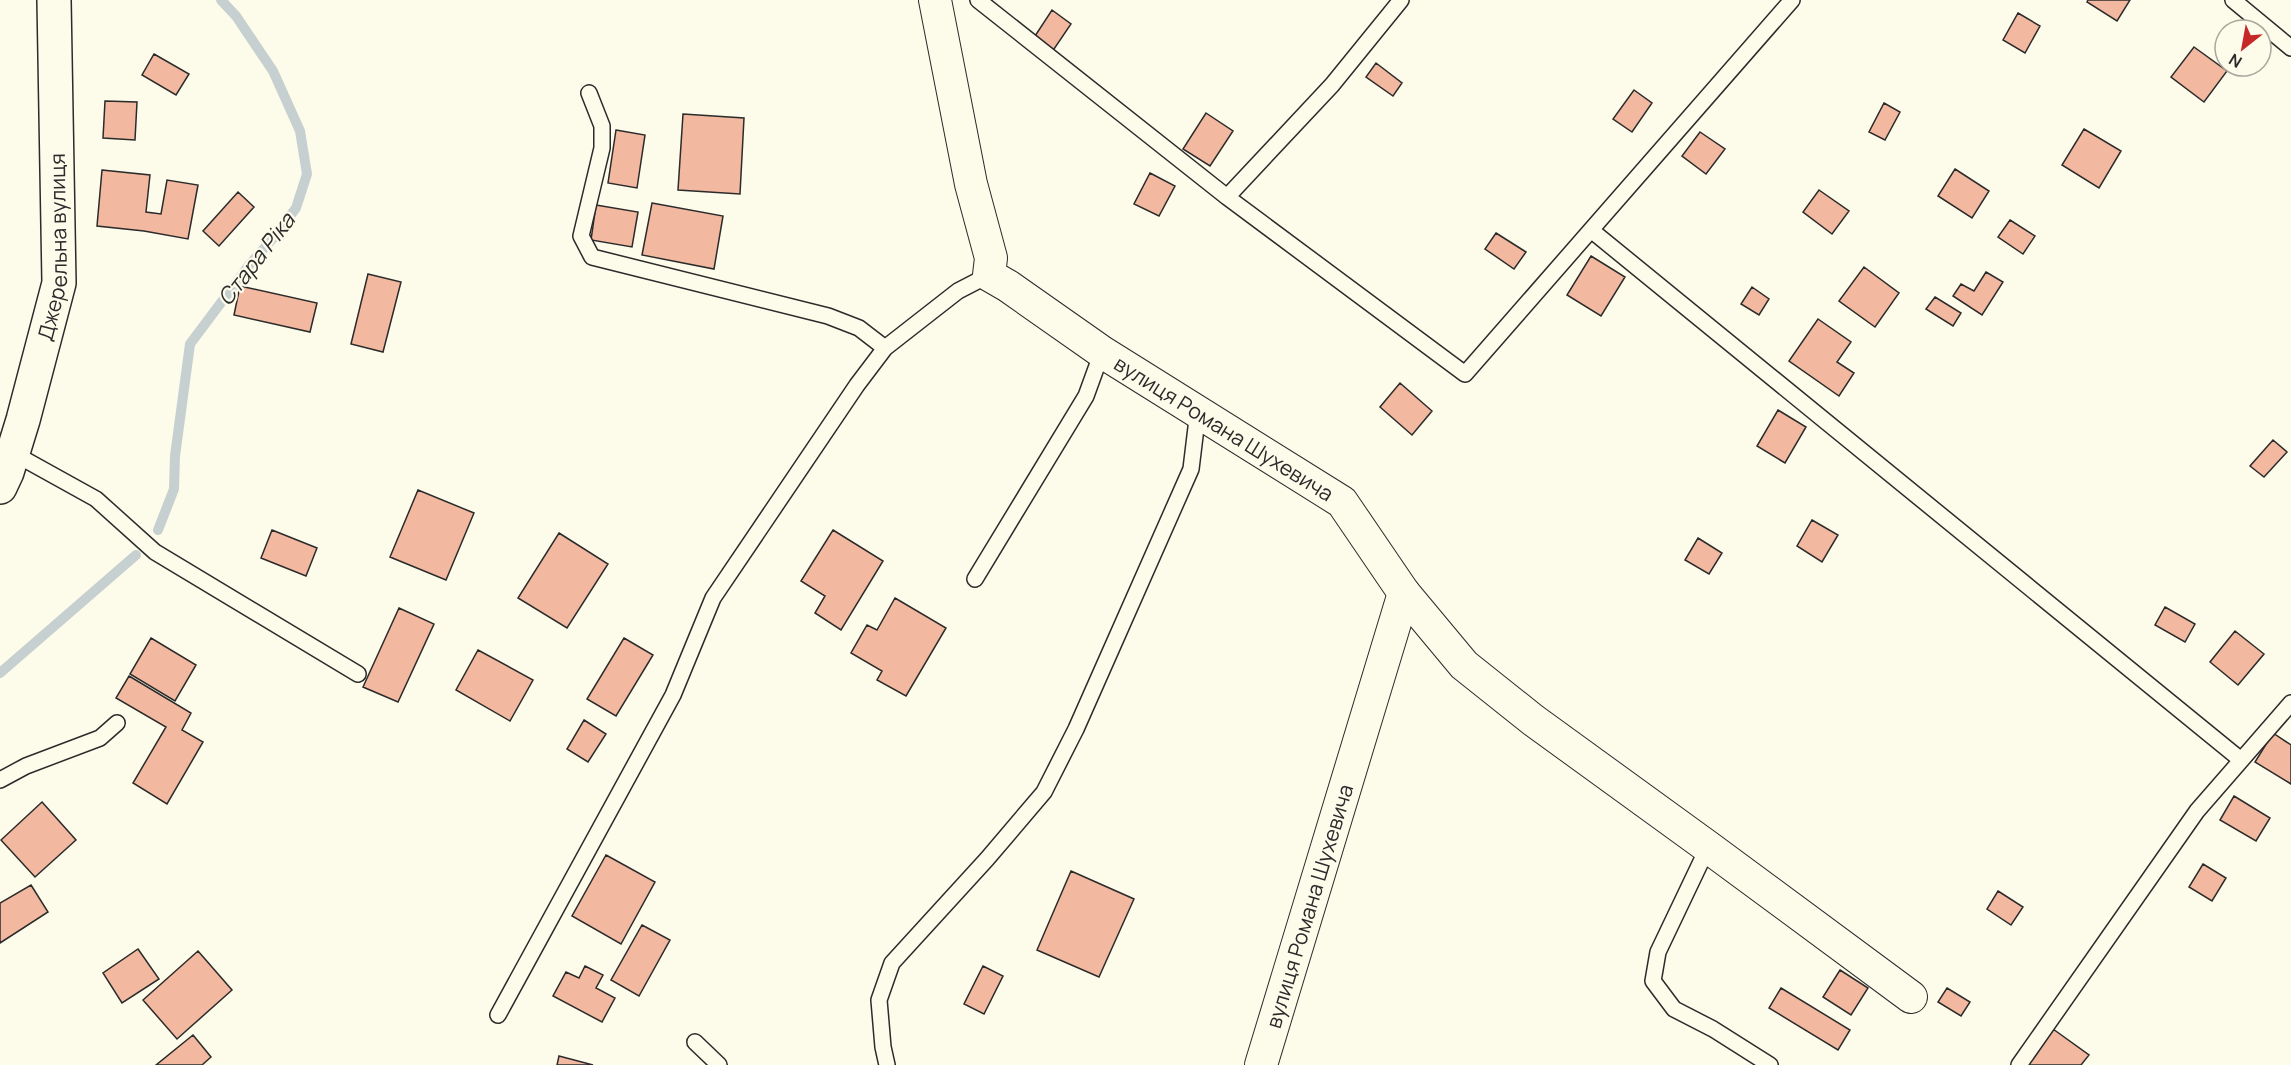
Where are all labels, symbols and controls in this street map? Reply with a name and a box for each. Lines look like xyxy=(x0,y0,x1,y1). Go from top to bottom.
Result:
north arrow xyxy=(2213,18,2273,78)
text: N xyxy=(2225,48,2246,73)
street label: Джерельна вулиця xyxy=(30,153,73,344)
water label: Стара Ріка xyxy=(210,205,303,312)
street label: вулиця Романа Шухевича xyxy=(1109,349,1339,507)
street label: вулиця Романа Шухевича xyxy=(1259,781,1359,1032)

